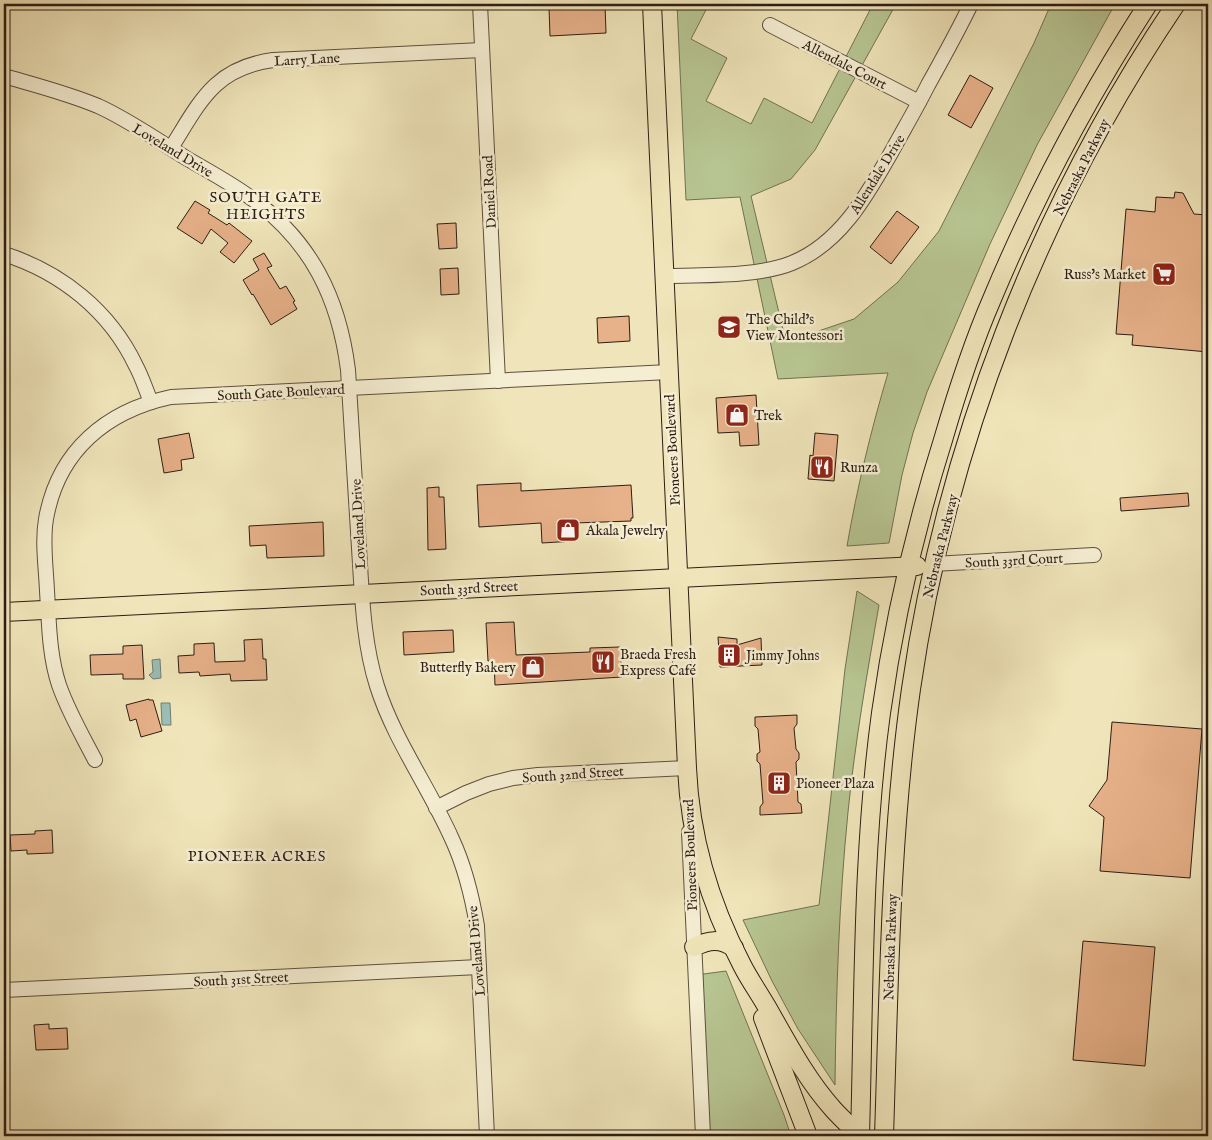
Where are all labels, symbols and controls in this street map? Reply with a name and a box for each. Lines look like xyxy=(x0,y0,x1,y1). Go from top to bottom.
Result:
street label: Allendale Court xyxy=(798,35,890,94)
street label: Larry Lane xyxy=(274,49,341,71)
street label: Nebraska Parkway xyxy=(1050,116,1114,219)
street label: Loveland Drive xyxy=(129,120,216,182)
street label: Allendale Drive xyxy=(846,131,910,218)
street label: Daniel Road xyxy=(479,154,501,229)
district label: SOUTH GATE HEIGHTS xyxy=(210,188,322,224)
supermarket icon: Russ's Market xyxy=(1151,261,1177,287)
place label: Russ's Market xyxy=(1064,266,1146,284)
place label: The Child's View Montessori xyxy=(745,311,843,345)
school or university icon: The Child's View Montessori xyxy=(716,314,742,340)
street label: South Gate Boulevard xyxy=(217,381,346,405)
street label: Pioneers Boulevard xyxy=(661,393,685,506)
shop icon: Trek xyxy=(724,402,750,428)
place label: Trek xyxy=(754,407,783,425)
restaurant icon: Runza xyxy=(809,454,835,480)
place label: Runza xyxy=(840,459,879,477)
street label: Loveland Drive xyxy=(348,478,370,570)
street label: Nebraska Parkway xyxy=(919,492,963,600)
shop icon: Akala Jewelry xyxy=(555,517,581,543)
place label: Akala Jewelry xyxy=(585,522,665,540)
street label: South 33rd Court xyxy=(965,549,1064,573)
street label: South 33rd Street xyxy=(420,577,519,601)
building icon: Jimmy Johns xyxy=(716,642,742,668)
place label: Braeda Fresh Express Café xyxy=(620,646,697,680)
place label: Jimmy Johns xyxy=(744,647,820,665)
restaurant icon: Braeda Fresh Express Café xyxy=(590,649,616,675)
shop icon: Butterfly Bakery xyxy=(520,654,546,680)
place label: Butterfly Bakery xyxy=(420,659,516,677)
street label: South 32nd Street xyxy=(522,762,625,788)
building icon: Pioneer Plaza xyxy=(766,770,792,796)
place label: Pioneer Plaza xyxy=(796,775,875,793)
street label: Pioneers Boulevard xyxy=(680,798,702,911)
district label: PIONEER ACRES xyxy=(188,847,326,866)
street label: Nebraska Parkway xyxy=(880,893,902,1001)
street label: Loveland Drive xyxy=(464,904,490,997)
street label: South 31st Street xyxy=(193,969,289,991)

